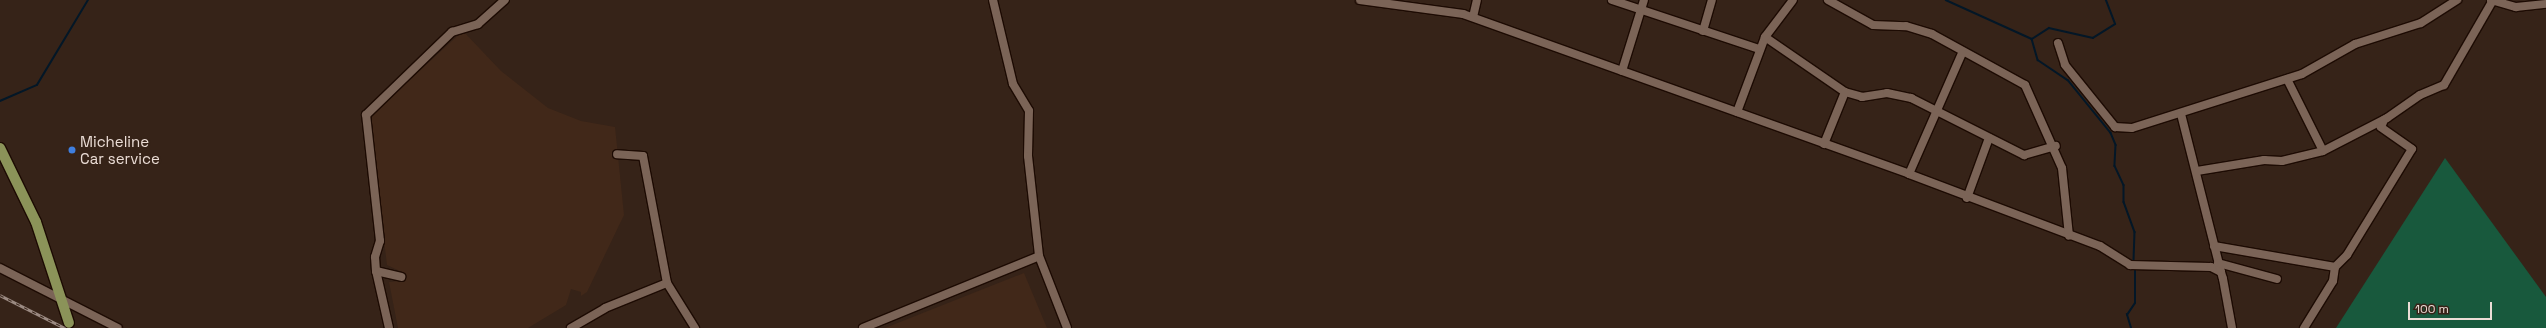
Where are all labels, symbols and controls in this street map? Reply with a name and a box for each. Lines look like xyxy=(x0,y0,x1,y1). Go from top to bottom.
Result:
place label: Micheline Car service xyxy=(80,132,160,167)
marker: Micheline Car service xyxy=(67,145,77,155)
scale bar xyxy=(2410,294,2494,320)
text: 100 m xyxy=(2415,301,2449,317)

